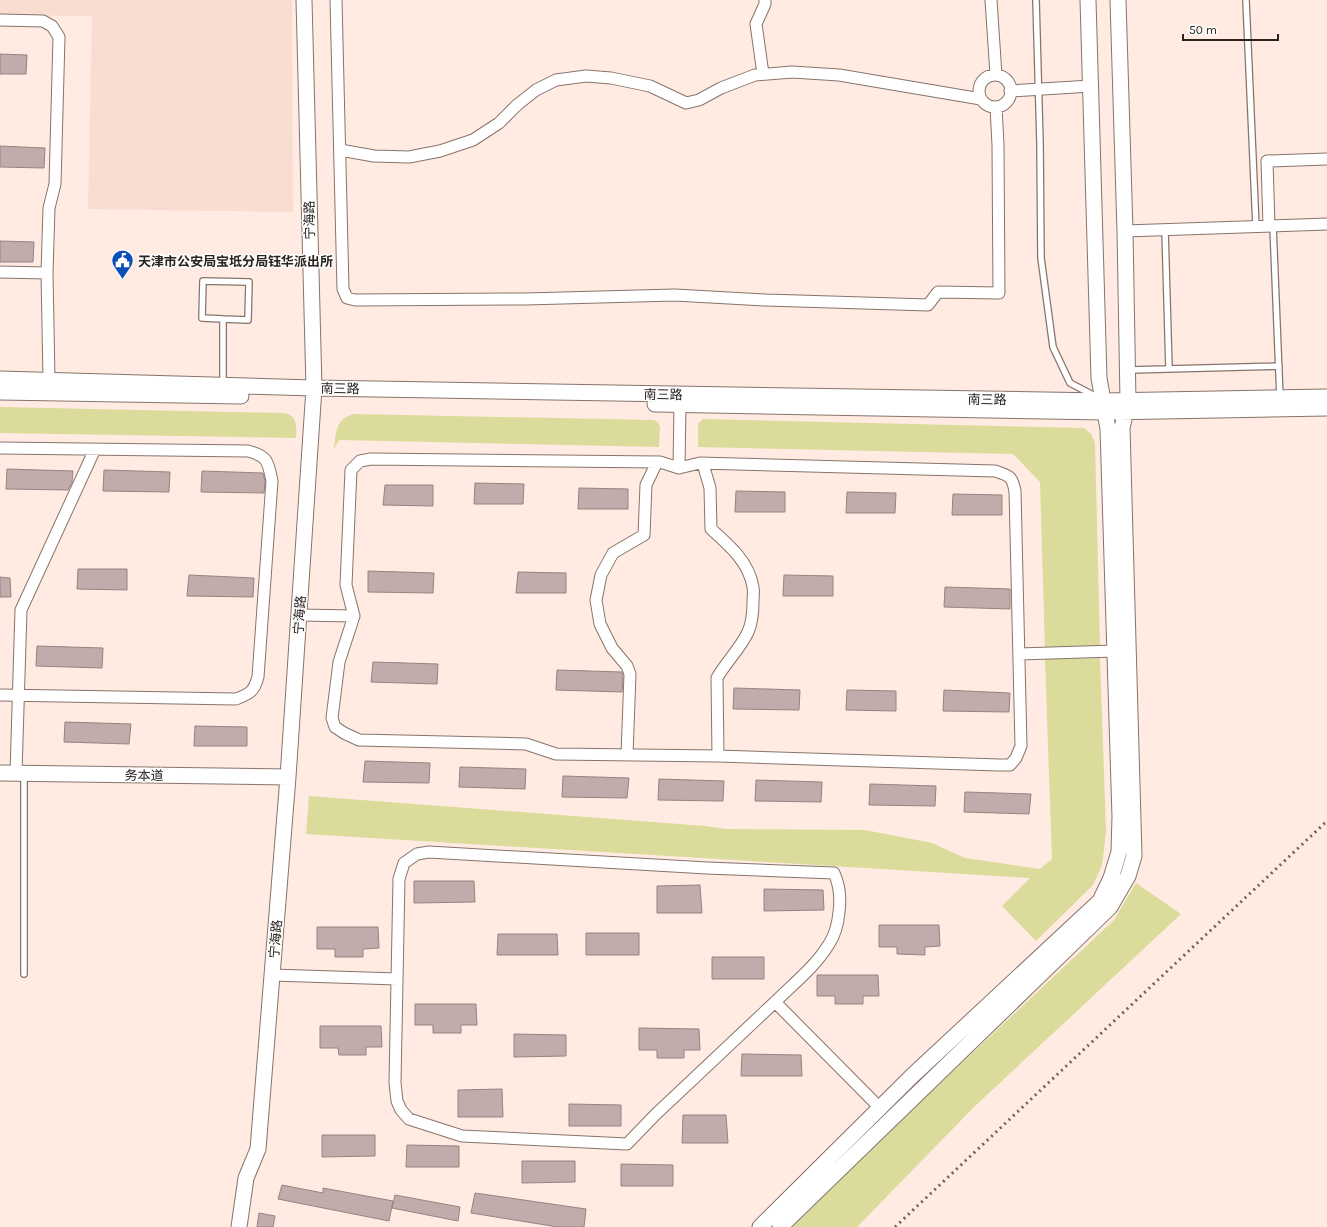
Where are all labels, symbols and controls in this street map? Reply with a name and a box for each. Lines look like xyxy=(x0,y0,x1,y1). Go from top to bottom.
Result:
scale bar xyxy=(1183,16,1278,42)
text: 50 m xyxy=(1189,23,1217,37)
street label: 宁海路 xyxy=(302,200,317,240)
public building icon: 天津市公安局宝坻分局钰华派出所 xyxy=(109,248,135,281)
place label: 天津市公安局宝坻分局钰华派出所 xyxy=(138,254,333,269)
street label: 南三路 xyxy=(320,381,360,396)
street label: 南三路 xyxy=(643,387,683,402)
street label: 南三路 xyxy=(967,392,1007,407)
street label: 宁海路 xyxy=(291,595,308,635)
street label: 务本道 xyxy=(124,768,164,783)
street label: 宁海路 xyxy=(266,919,285,959)

